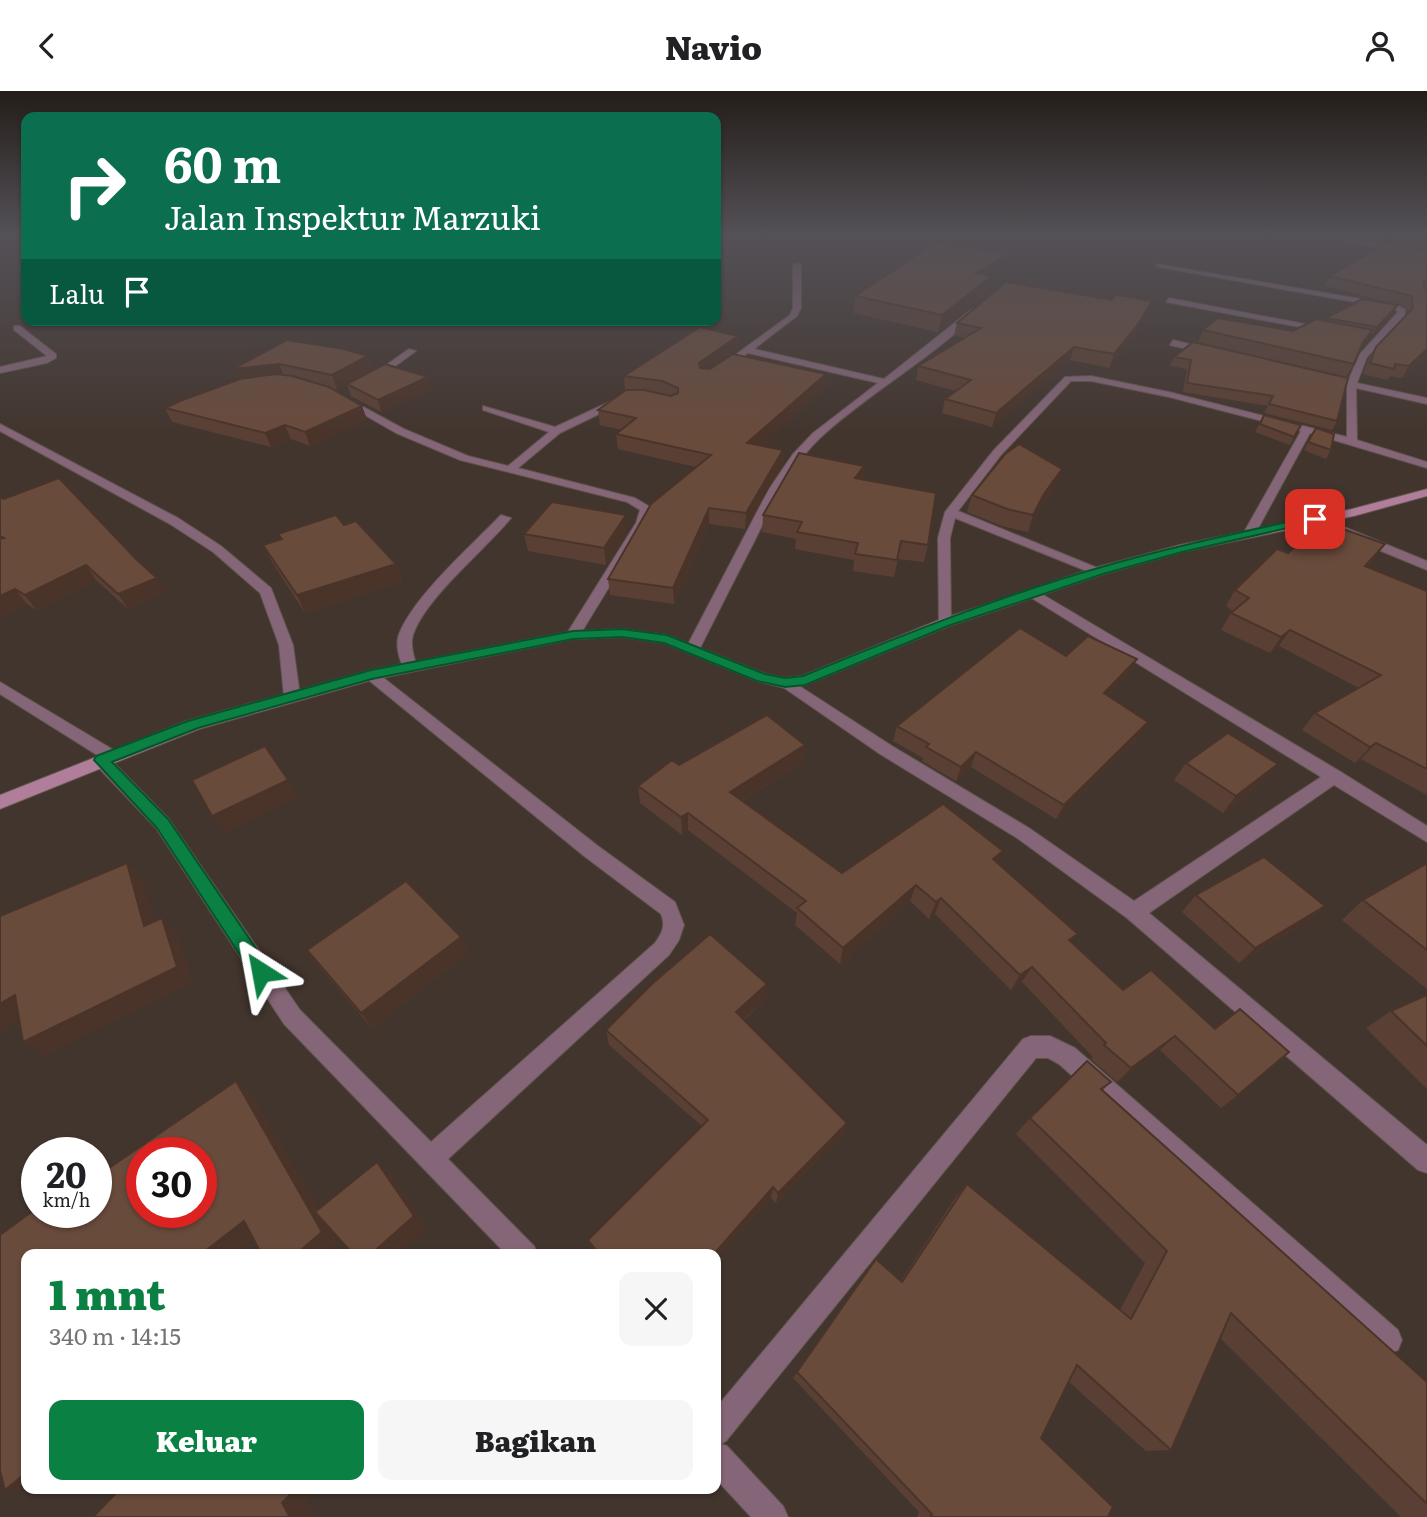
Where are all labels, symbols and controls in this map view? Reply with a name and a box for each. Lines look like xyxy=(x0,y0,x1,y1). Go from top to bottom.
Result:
text: Navio xyxy=(665,22,762,70)
icon: back xyxy=(28,27,66,65)
icon: person xyxy=(1361,27,1399,65)
text: 60 m xyxy=(164,125,281,198)
icon: right xyxy=(49,140,140,231)
text: Jalan Inspektur Marzuki xyxy=(164,192,541,240)
text: Lalu xyxy=(49,273,104,312)
icon: arrive xyxy=(118,273,156,311)
pin xyxy=(1285,489,1345,549)
icon: arrive xyxy=(1296,500,1334,538)
position arrow xyxy=(224,935,298,1009)
speed limit sign: 30 xyxy=(126,1137,217,1228)
text: 20 xyxy=(46,1147,87,1199)
text: km/h xyxy=(43,1186,90,1213)
text: 1 mnt xyxy=(49,1261,165,1323)
button: close xyxy=(619,1272,693,1346)
text: 340 m · 14:15 xyxy=(49,1318,181,1352)
button: Keluar xyxy=(49,1400,364,1480)
button: Bagikan xyxy=(378,1400,693,1480)

